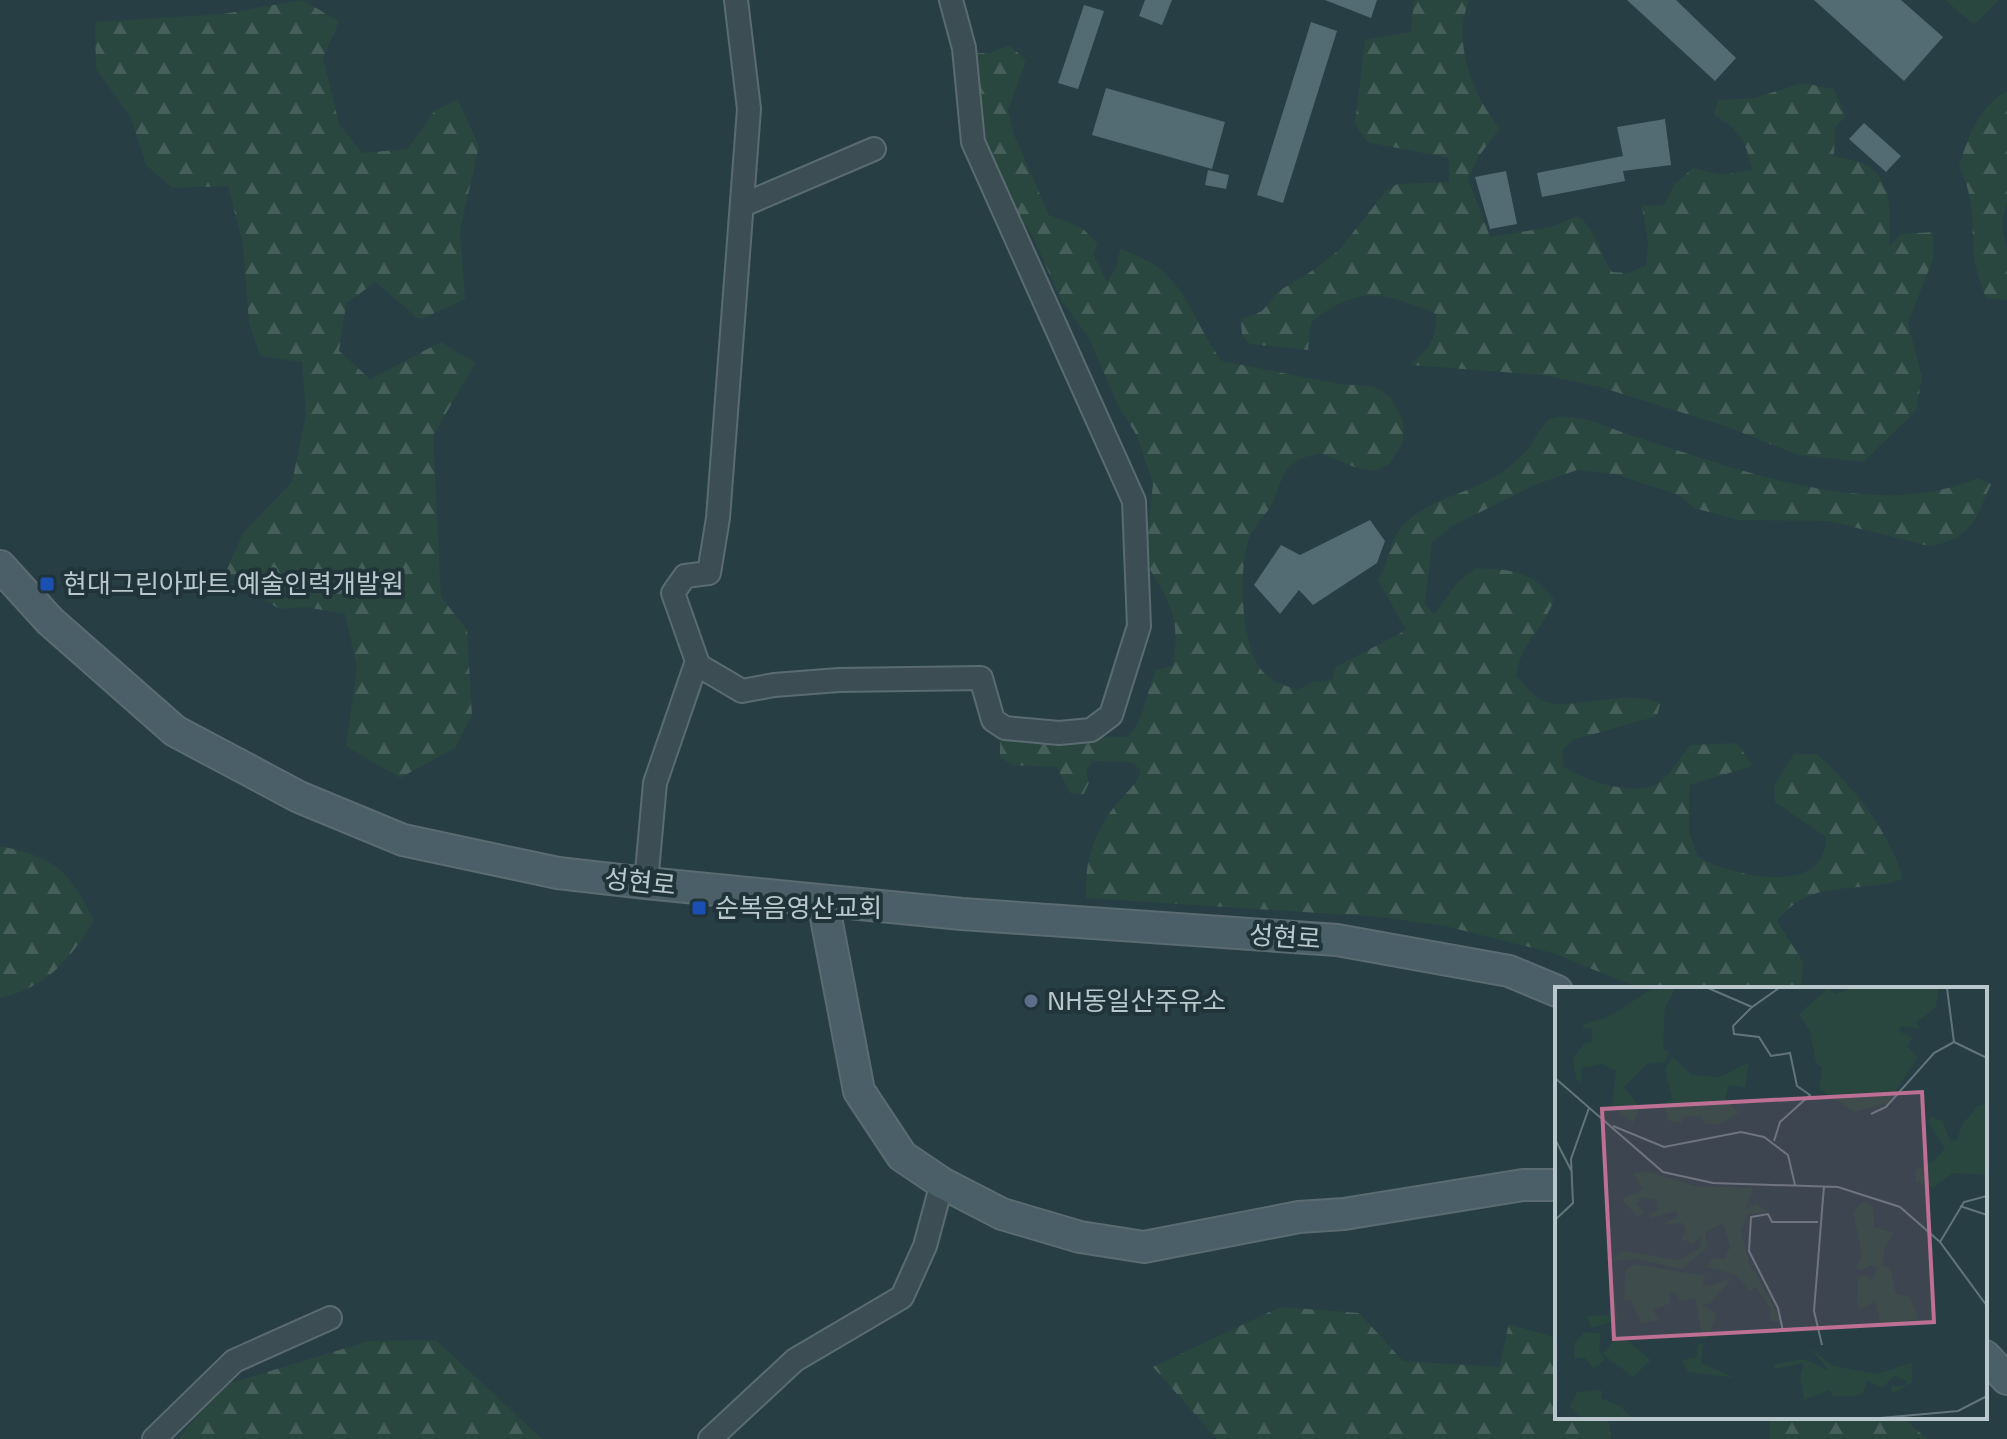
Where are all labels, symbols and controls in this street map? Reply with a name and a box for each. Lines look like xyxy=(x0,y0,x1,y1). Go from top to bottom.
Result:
place label: 현대그린아파트.예술인력개발원 xyxy=(63,567,404,598)
marker: 현대그린아파트.예술인력개발원 xyxy=(38,575,56,593)
street label: 성현로 xyxy=(603,861,677,900)
place label: 순복음영산교회 xyxy=(715,891,882,922)
marker: 순복음영산교회 xyxy=(690,899,708,917)
street label: 성현로 xyxy=(1248,918,1322,953)
place label: NH동일산주유소 xyxy=(1047,984,1226,1015)
inset map xyxy=(1555,987,1987,1419)
marker: NH동일산주유소 xyxy=(1022,992,1040,1010)

